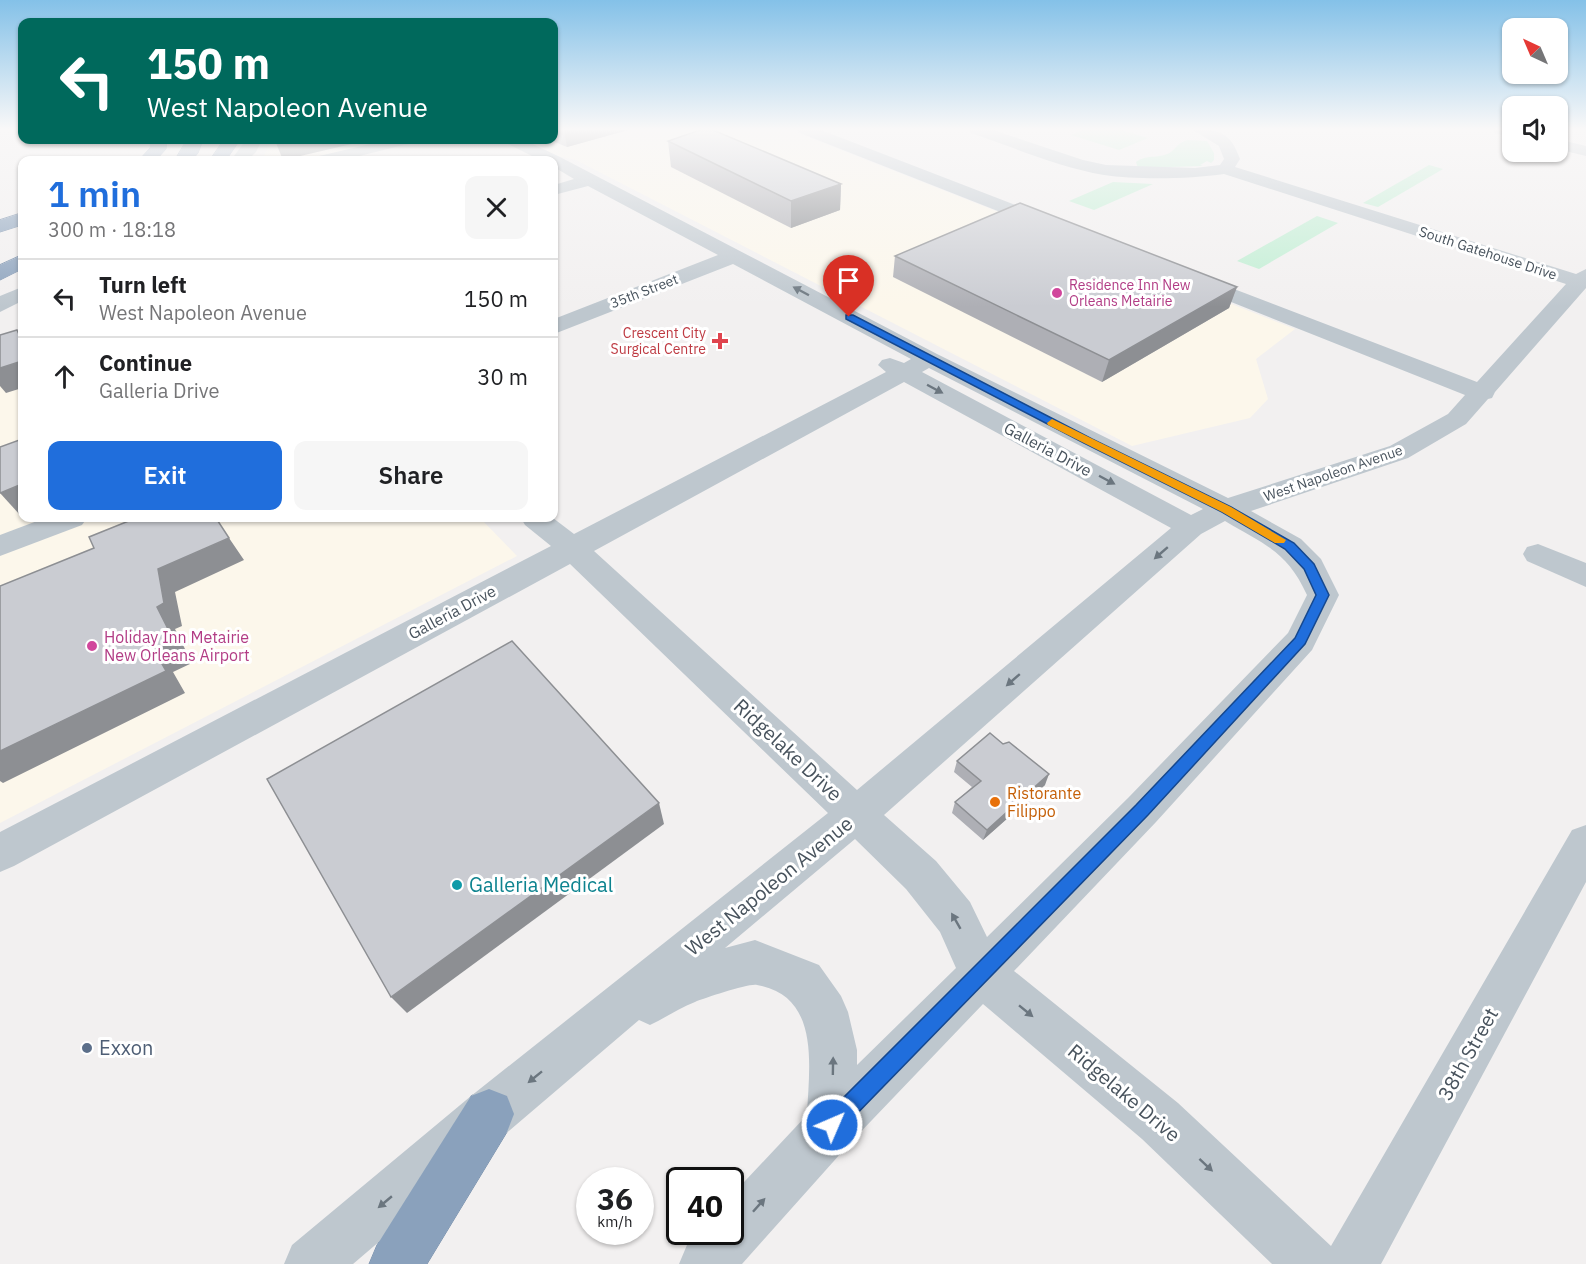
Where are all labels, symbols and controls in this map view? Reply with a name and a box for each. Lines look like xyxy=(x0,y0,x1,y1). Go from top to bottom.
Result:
north arrow xyxy=(1502,18,1568,84)
map controls xyxy=(1502,18,1568,162)
text: 150 m xyxy=(147,36,270,91)
icon: left xyxy=(48,42,126,120)
text: West Napoleon Avenue xyxy=(147,89,428,124)
button: sound xyxy=(1502,96,1568,162)
text: 1 min xyxy=(48,170,141,217)
button: close xyxy=(465,176,528,239)
text: 300 m · 18:18 xyxy=(48,216,176,243)
street label: South Gatehouse Drive xyxy=(1417,222,1559,284)
pin xyxy=(823,255,874,317)
icon: arrive xyxy=(832,264,865,297)
text: Turn left xyxy=(99,270,187,299)
street label: 35th Street xyxy=(607,270,681,312)
place label: Residence Inn New Orleans Metairie xyxy=(1069,276,1191,310)
icon: left xyxy=(48,282,81,315)
text: 150 m xyxy=(464,284,528,313)
one-way arrow xyxy=(792,286,809,296)
marker: Residence Inn New Orleans Metairie xyxy=(1050,286,1064,300)
text: West Napoleon Avenue xyxy=(99,299,307,326)
place label: Crescent City Surgical Centre xyxy=(611,324,706,358)
marker: Crescent City Surgical Centre xyxy=(711,332,729,350)
text: Continue xyxy=(99,348,192,377)
icon: ahead xyxy=(48,360,81,393)
text: 30 m xyxy=(477,362,528,391)
text: Galleria Drive xyxy=(99,377,220,404)
one-way arrow xyxy=(927,384,944,394)
street label: Galleria Drive xyxy=(1001,418,1095,481)
button: Exit xyxy=(48,441,282,510)
button: Share xyxy=(294,441,528,510)
street label: West Napoleon Avenue xyxy=(1261,441,1405,505)
one-way arrow xyxy=(1098,475,1116,485)
one-way arrow xyxy=(1154,546,1169,559)
street label: Galleria Drive xyxy=(405,580,499,643)
place label: Holiday Inn Metairie New Orleans Airport xyxy=(104,627,250,665)
marker: Holiday Inn Metairie New Orleans Airport xyxy=(85,639,99,653)
one-way arrow xyxy=(1006,673,1021,686)
street label: Ridgelake Drive xyxy=(728,692,848,807)
place label: Ristorante Filippo xyxy=(1007,783,1081,821)
marker: Ristorante Filippo xyxy=(988,795,1002,809)
street label: West Napoleon Avenue xyxy=(679,810,858,962)
place label: Galleria Medical xyxy=(469,871,613,898)
marker: Galleria Medical xyxy=(450,878,464,892)
one-way arrow xyxy=(951,912,961,929)
street label: 38th Street xyxy=(1431,1003,1504,1105)
one-way arrow xyxy=(1018,1004,1034,1017)
place label: Exxon xyxy=(99,1034,153,1061)
street label: Ridgelake Drive xyxy=(1062,1038,1186,1148)
marker: Exxon xyxy=(80,1041,94,1055)
one-way arrow xyxy=(828,1057,838,1076)
one-way arrow xyxy=(527,1070,542,1082)
position arrow xyxy=(800,1093,864,1157)
one-way arrow xyxy=(1199,1157,1213,1171)
speed limit sign: 40 xyxy=(666,1167,744,1245)
text: 36 xyxy=(597,1179,633,1218)
one-way arrow xyxy=(378,1195,393,1208)
one-way arrow xyxy=(752,1198,765,1213)
text: km/h xyxy=(597,1212,633,1231)

